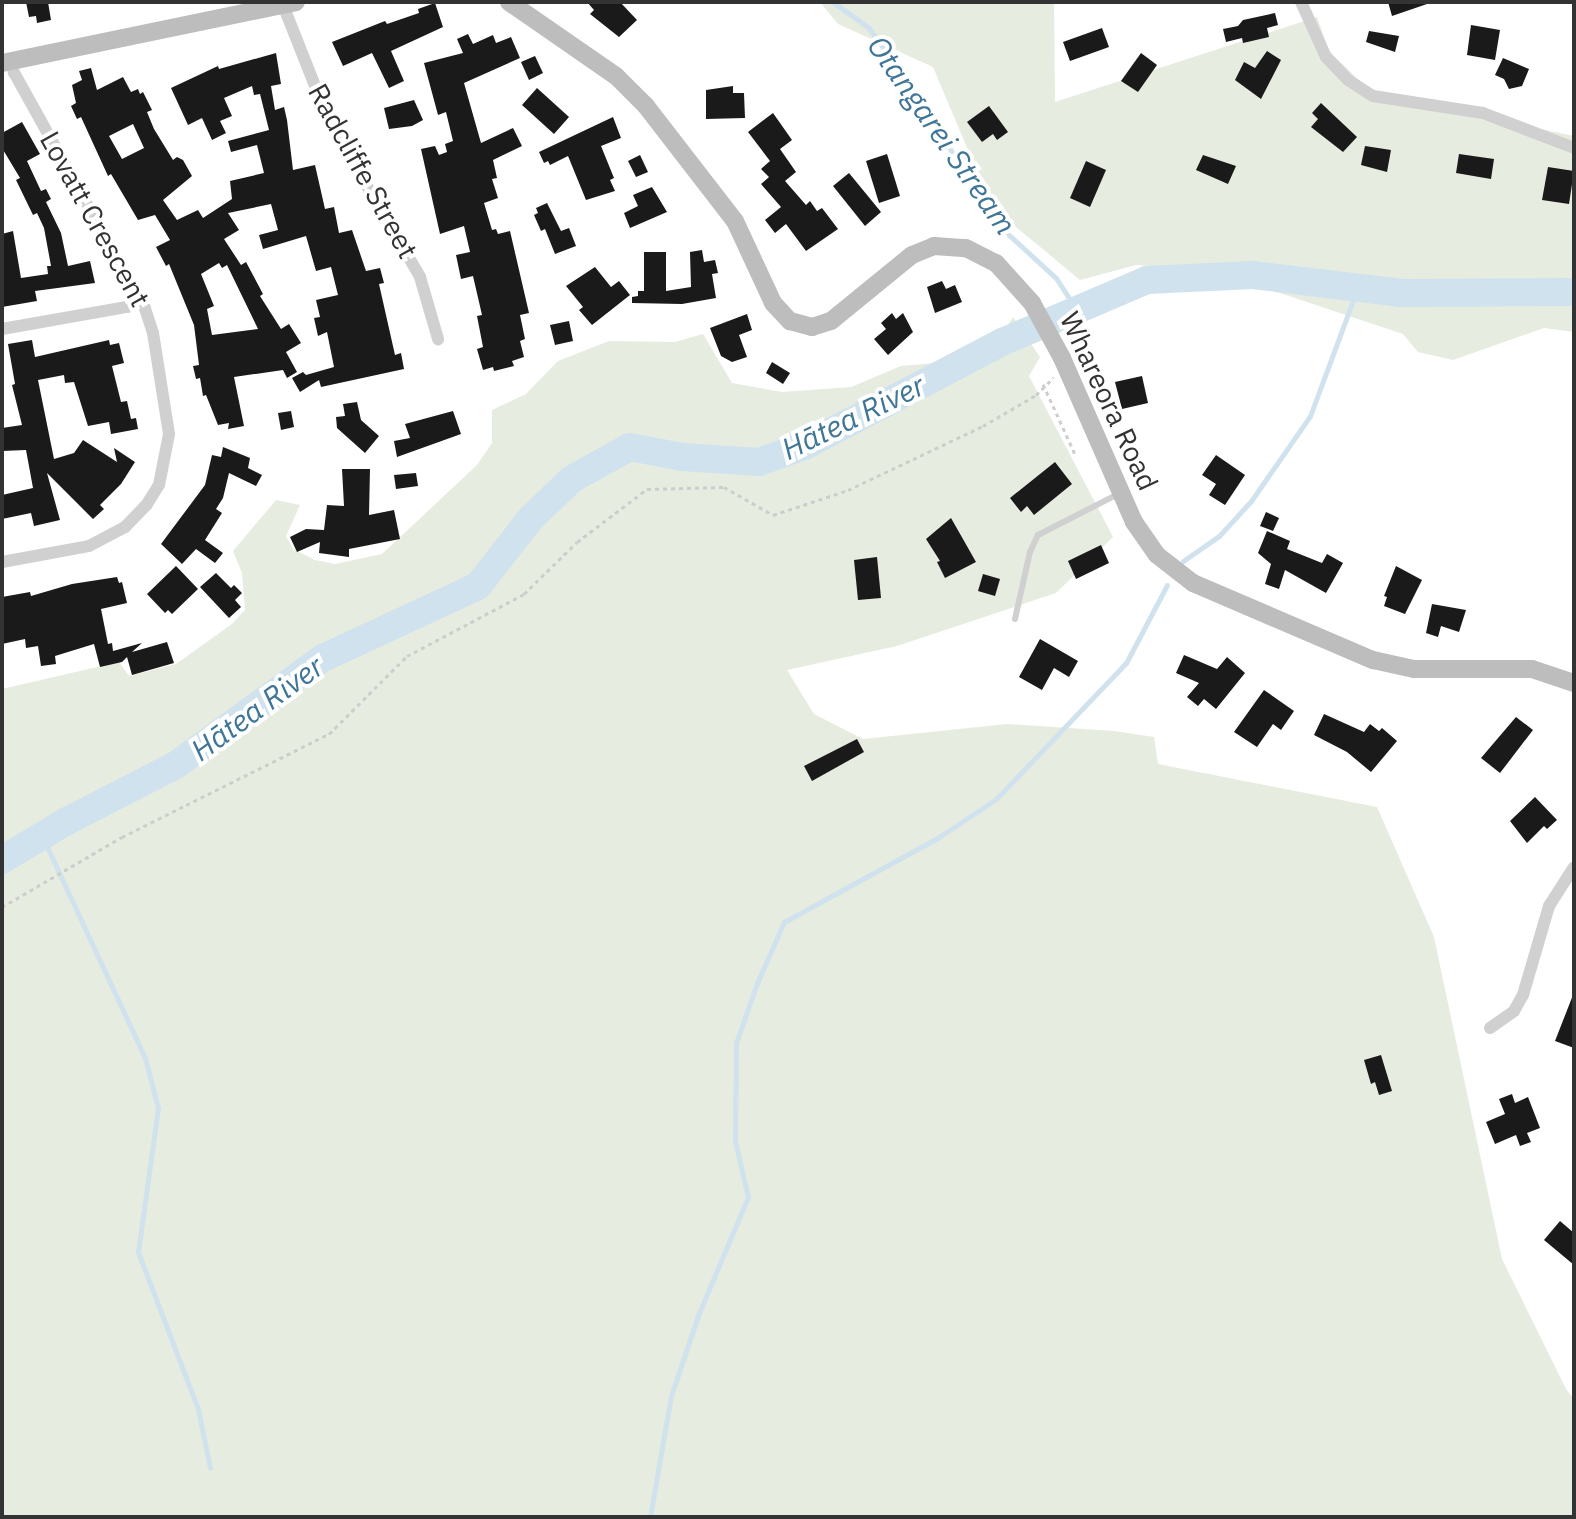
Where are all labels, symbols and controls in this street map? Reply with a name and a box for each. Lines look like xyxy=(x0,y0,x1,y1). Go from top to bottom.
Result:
water label: Otangarei Stream xyxy=(860,29,1024,241)
street label: Radcliffe Street xyxy=(301,78,425,264)
street label: Lovatt Crescent xyxy=(33,125,157,313)
street label: Whareora Road xyxy=(1053,306,1165,496)
water label: Hātea River xyxy=(776,367,930,467)
water label: Hātea River xyxy=(184,648,330,768)

